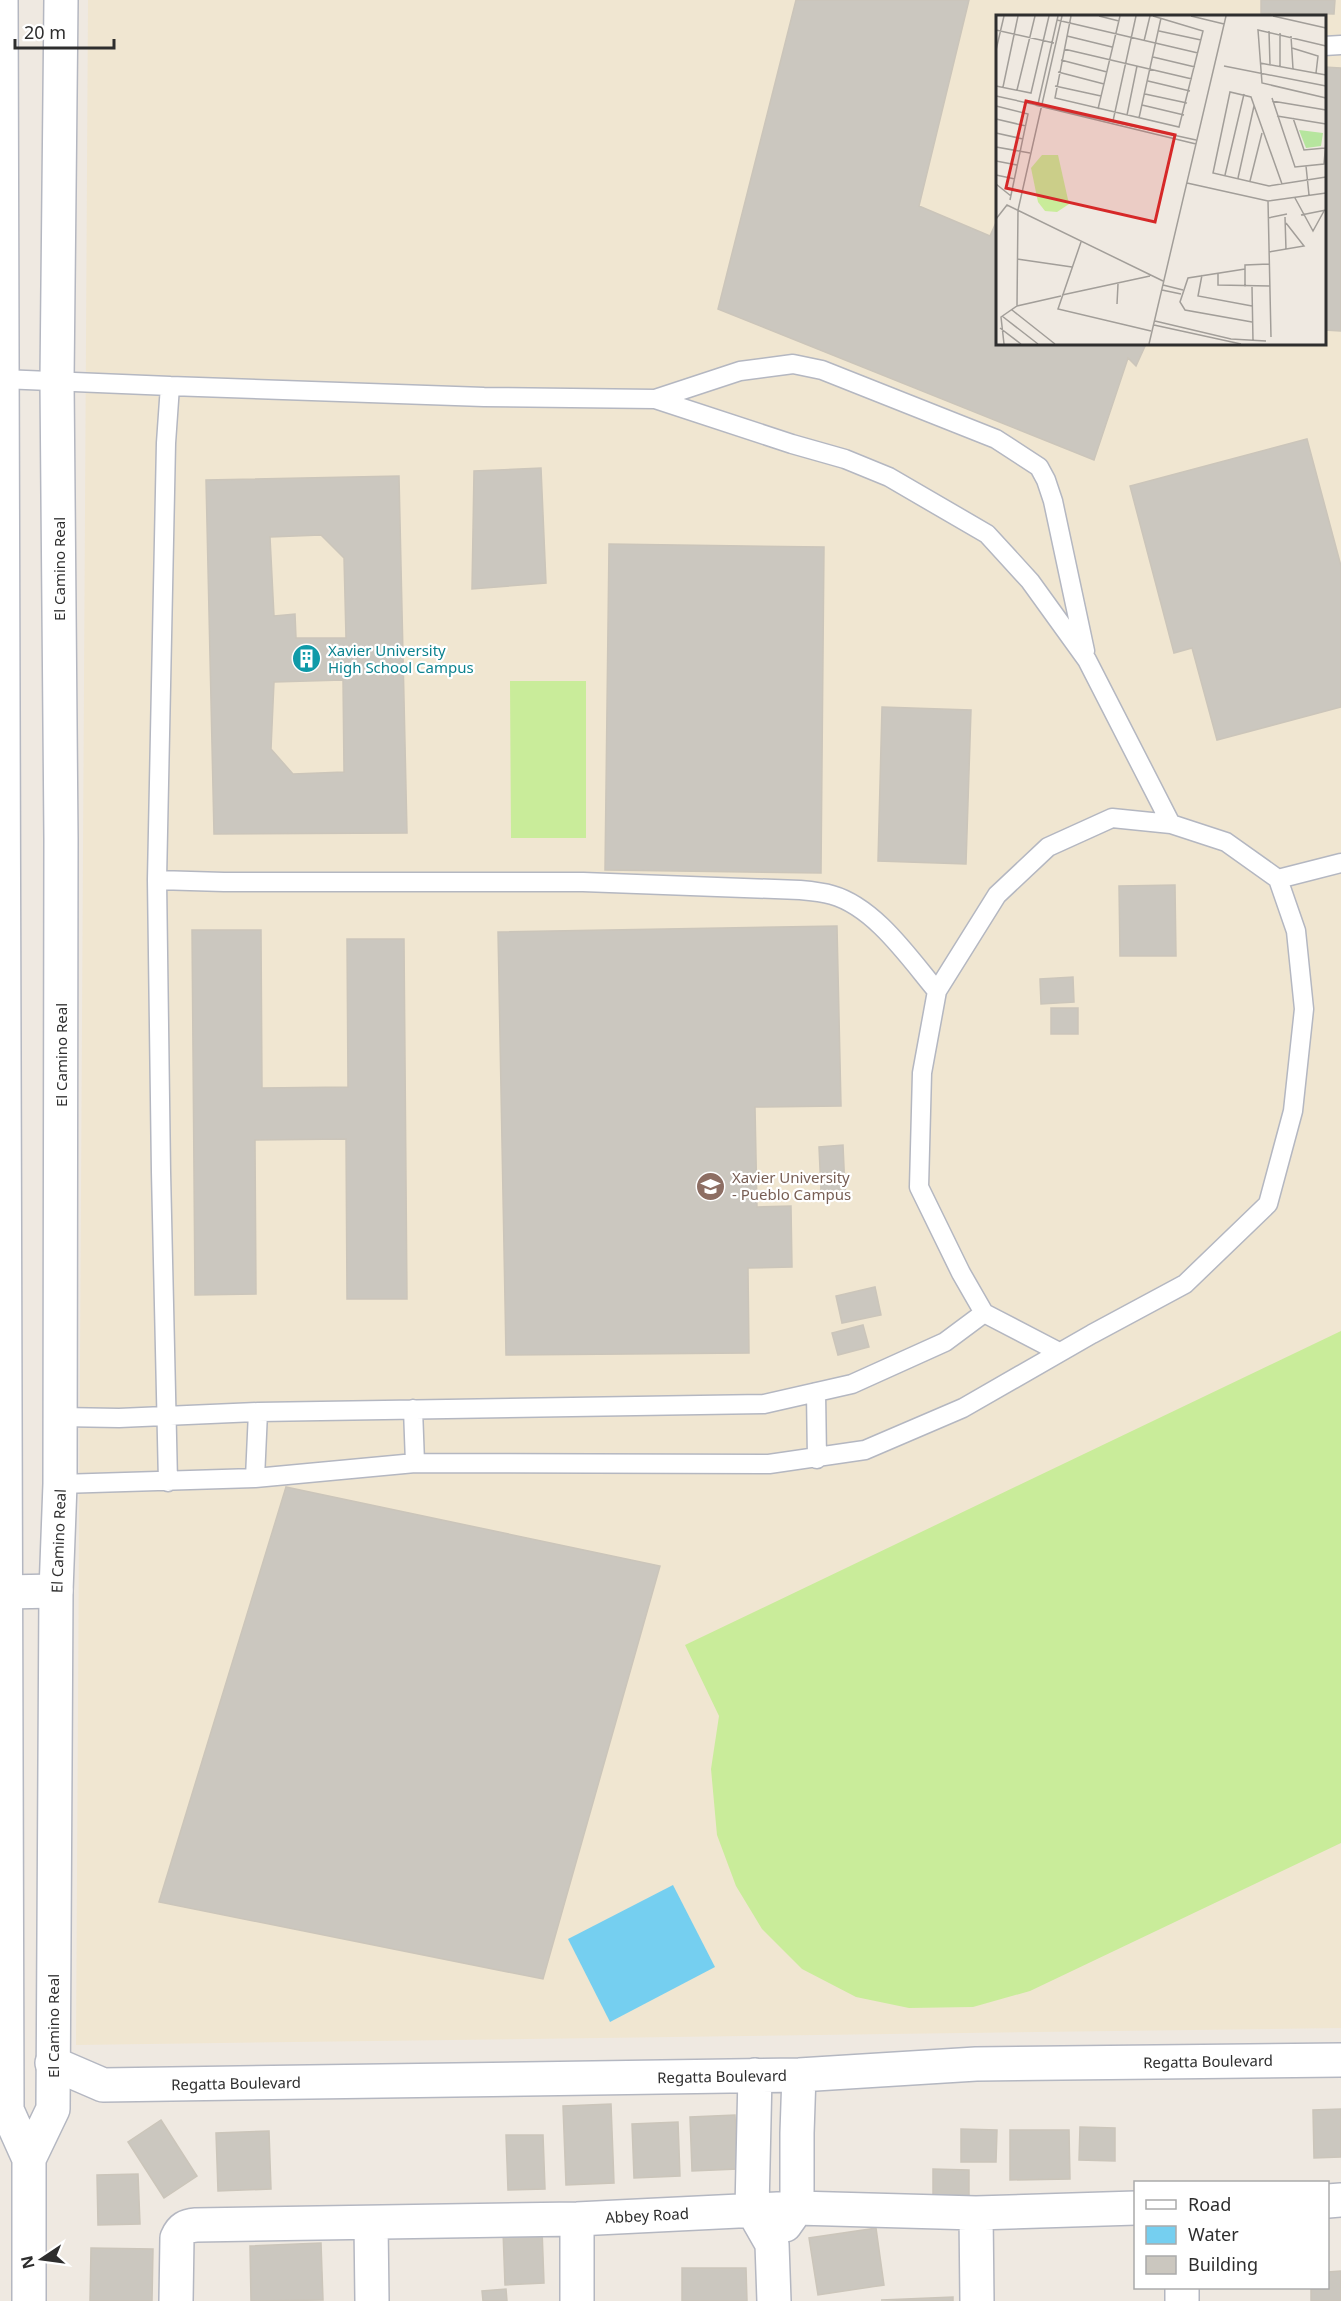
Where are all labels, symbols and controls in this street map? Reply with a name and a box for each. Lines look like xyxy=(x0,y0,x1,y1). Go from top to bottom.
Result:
scale bar xyxy=(15,12,114,50)
inset map xyxy=(996,15,1326,345)
text: 20 m xyxy=(24,20,66,44)
street label: El Camino Real xyxy=(49,517,69,621)
place label: Xavier University High School Campus xyxy=(328,640,474,677)
building icon: Xavier University High School Campus xyxy=(291,643,323,675)
street label: El Camino Real xyxy=(51,1003,71,1107)
place label: Xavier University - Pueblo Campus xyxy=(732,1167,851,1204)
school or university icon: Xavier University - Pueblo Campus xyxy=(695,1170,727,1202)
street label: El Camino Real xyxy=(46,1489,70,1593)
street label: El Camino Real xyxy=(43,1974,63,2078)
street label: Regatta Boulevard xyxy=(1143,2050,1273,2072)
street label: Regatta Boulevard xyxy=(657,2065,787,2087)
street label: Regatta Boulevard xyxy=(171,2072,301,2094)
legend xyxy=(1134,2181,1329,2289)
text: Road xyxy=(1188,2192,1231,2216)
street label: Abbey Road xyxy=(605,2203,689,2227)
text: Water xyxy=(1188,2222,1239,2246)
north arrow xyxy=(12,2229,72,2289)
text: Building xyxy=(1188,2252,1258,2276)
text: N xyxy=(15,2254,40,2271)

